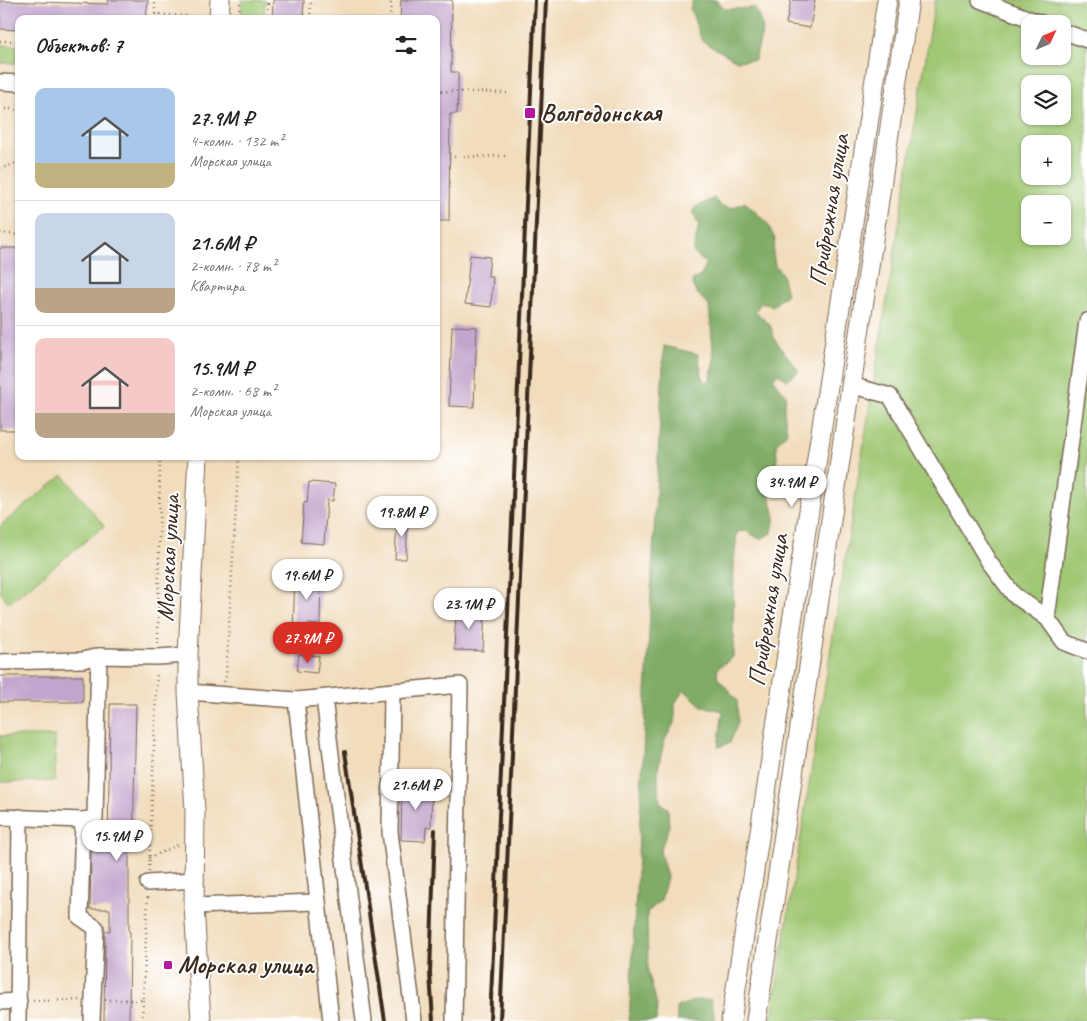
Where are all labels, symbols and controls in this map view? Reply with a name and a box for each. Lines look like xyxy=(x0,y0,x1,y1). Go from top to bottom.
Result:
north arrow xyxy=(1021,15,1071,65)
map controls xyxy=(1021,15,1071,245)
icon: filters xyxy=(392,31,420,59)
text: Объектов: 7 xyxy=(35,32,123,58)
button: layers xyxy=(1021,75,1071,125)
place label: Волгодонская xyxy=(541,97,663,129)
text: 27.9M ₽ xyxy=(190,105,253,131)
marker: Волгодонская xyxy=(523,106,537,120)
icon: home xyxy=(75,108,135,168)
street label: Прибрежная улица xyxy=(801,130,857,288)
text: 4-комн. · 132 m² xyxy=(190,131,283,151)
button: + xyxy=(1021,135,1071,185)
text: Морская улица xyxy=(190,151,271,171)
button: − xyxy=(1021,195,1071,245)
text: 21.6M ₽ xyxy=(190,230,254,256)
icon: home xyxy=(75,233,135,293)
text: 2-комн. · 78 m² xyxy=(190,256,276,276)
text: Квартира xyxy=(190,276,245,296)
text: 15.9M ₽ xyxy=(190,355,253,381)
icon: home xyxy=(75,358,135,418)
text: 2-комн. · 68 m² xyxy=(190,381,276,401)
text: Морская улица xyxy=(190,401,271,421)
pin: 34.9M ₽ xyxy=(746,466,838,508)
text: 34.9M ₽ xyxy=(768,472,816,492)
street label: Морская улица xyxy=(149,491,187,622)
pin: 19.8M ₽ xyxy=(356,496,448,538)
text: 19.8M ₽ xyxy=(378,502,426,522)
street label: Прибрежная улица xyxy=(740,530,796,688)
pin: 19.6M ₽ xyxy=(261,558,353,601)
text: 19.6M ₽ xyxy=(283,565,331,585)
pin: 23.1M ₽ xyxy=(423,588,515,630)
text: 23.1M ₽ xyxy=(445,594,493,614)
pin: 27.9M ₽ xyxy=(262,622,354,664)
text: 27.9M ₽ xyxy=(284,628,332,648)
pin: 21.6M ₽ xyxy=(370,768,462,811)
text: 21.6M ₽ xyxy=(392,775,440,795)
pin: 15.9M ₽ xyxy=(71,820,163,862)
text: 15.9M ₽ xyxy=(93,826,141,846)
place label: Морская улица xyxy=(178,949,315,981)
marker: Морская улица xyxy=(162,959,174,971)

